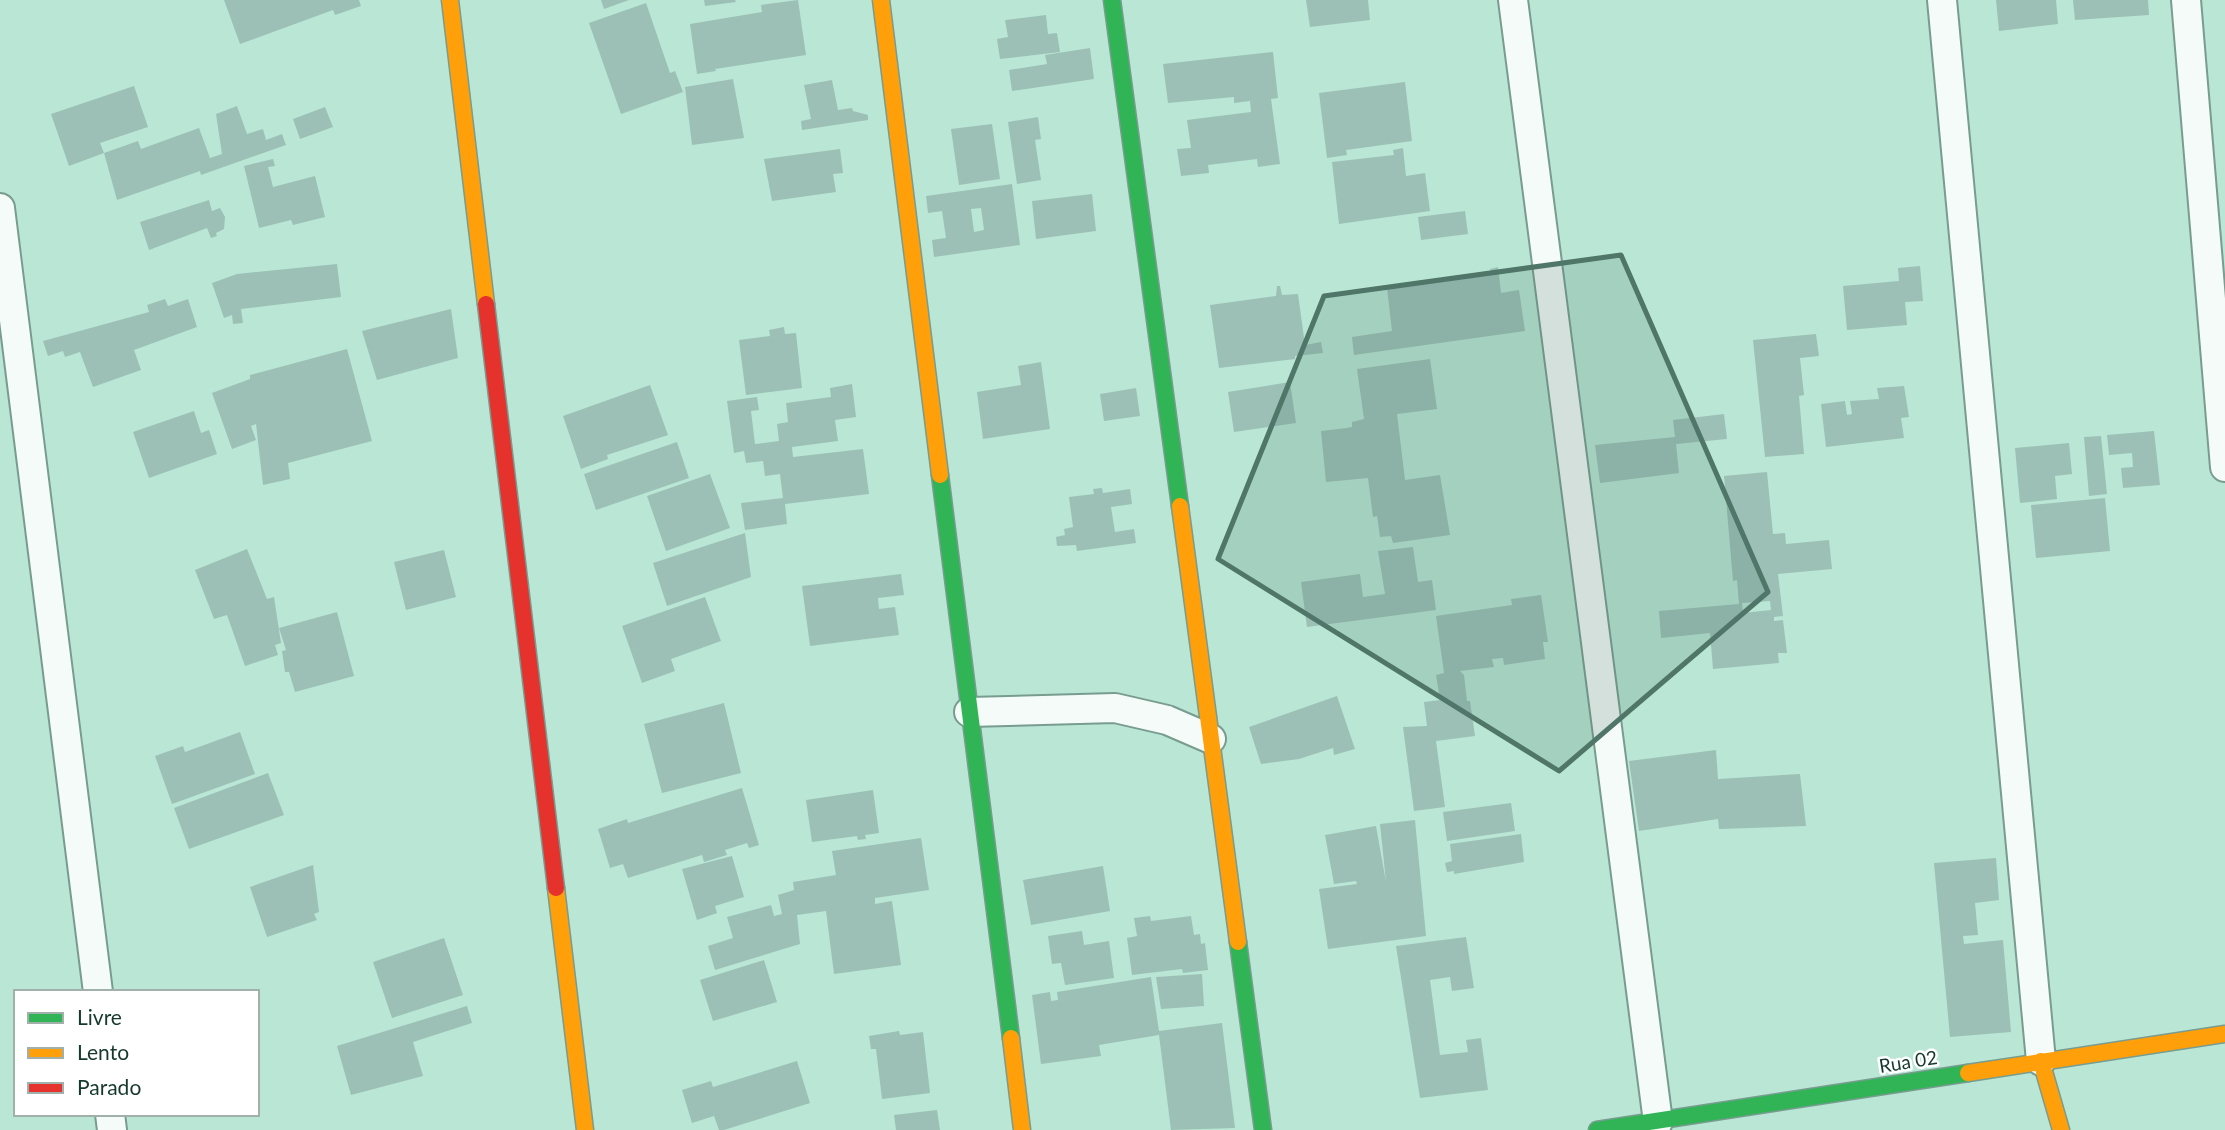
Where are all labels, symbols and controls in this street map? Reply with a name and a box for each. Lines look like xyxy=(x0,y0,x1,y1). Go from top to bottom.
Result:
legend xyxy=(14,990,259,1116)
text: Livre xyxy=(77,1004,122,1029)
text: Lento xyxy=(77,1039,129,1064)
street label: Rua 02 xyxy=(1877,1045,1939,1077)
text: Parado xyxy=(77,1074,141,1099)

